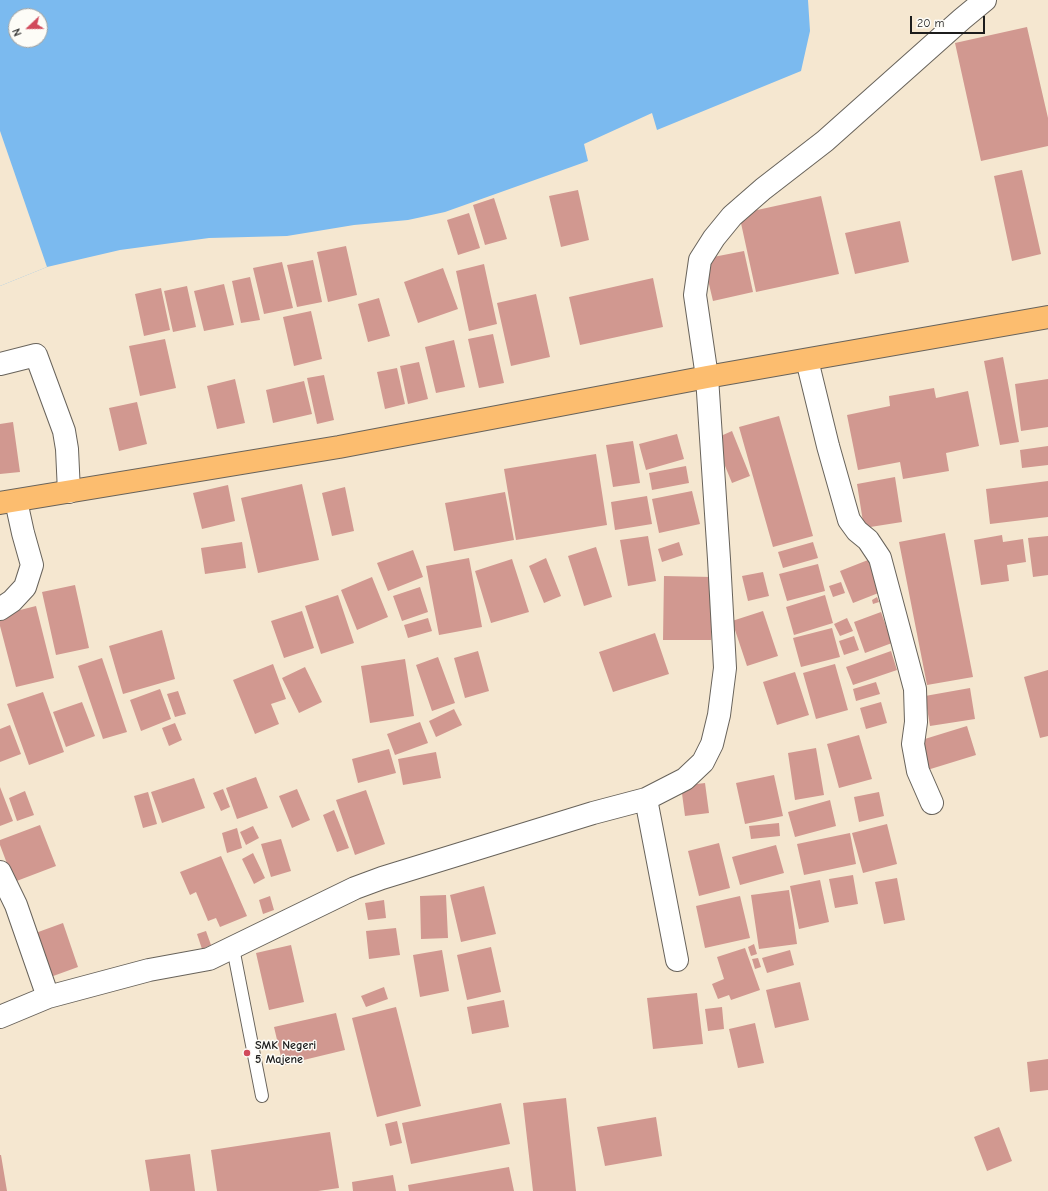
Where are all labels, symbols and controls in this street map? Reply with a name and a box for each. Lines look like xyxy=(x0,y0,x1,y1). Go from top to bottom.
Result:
north arrow xyxy=(8,8,48,48)
scale bar xyxy=(912,8,987,34)
text: 20 m xyxy=(917,16,945,30)
text: N xyxy=(10,27,25,38)
place label: SMK Negeri 5 Majene xyxy=(255,1039,316,1067)
marker: SMK Negeri 5 Majene xyxy=(242,1048,252,1058)

